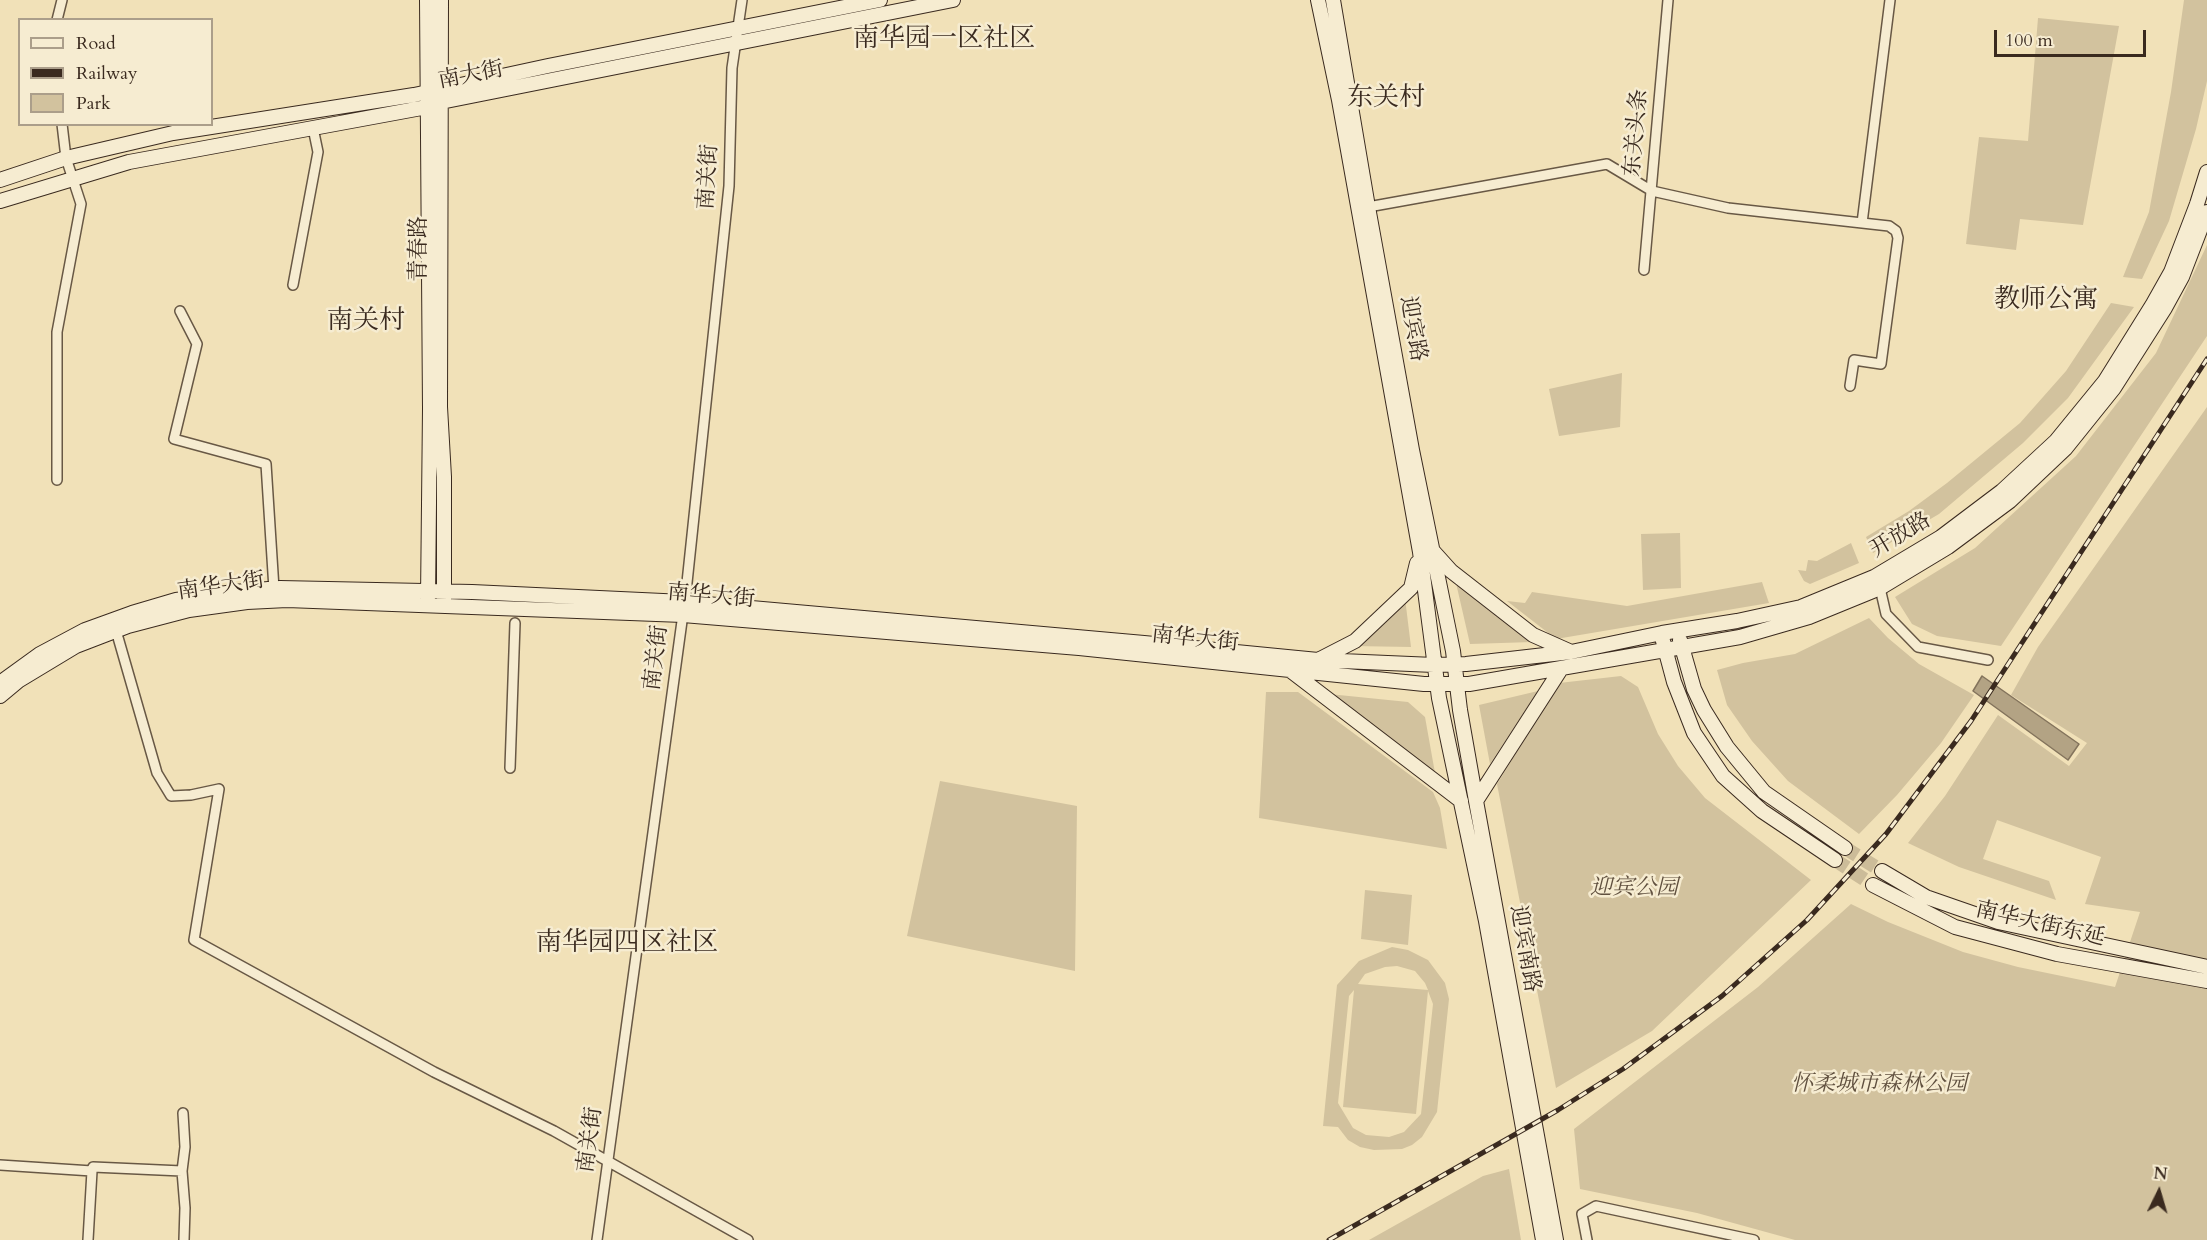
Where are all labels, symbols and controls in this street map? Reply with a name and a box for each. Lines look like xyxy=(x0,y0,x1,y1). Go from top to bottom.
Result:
legend xyxy=(18,18,213,126)
scale bar xyxy=(1997,18,2148,56)
district label: 南华园一区社区 xyxy=(853,24,1035,56)
text: 100 m xyxy=(2005,28,2053,53)
text: Road xyxy=(76,31,116,56)
street label: 南大街 xyxy=(436,57,506,95)
text: Railway xyxy=(76,61,138,86)
district label: 东关村 xyxy=(1347,83,1425,115)
street label: 东关头条 xyxy=(1620,88,1654,178)
text: Park xyxy=(76,91,111,116)
street label: 南关街 xyxy=(694,143,724,211)
street label: 青春路 xyxy=(407,216,433,282)
district label: 教师公寓 xyxy=(1994,285,2098,317)
street label: 迎宾路 xyxy=(1393,294,1431,364)
district label: 南关村 xyxy=(327,306,405,338)
street label: 开放路 xyxy=(1866,508,1936,564)
street label: 南华大街 xyxy=(176,568,266,606)
street label: 南华大街 xyxy=(666,580,756,614)
street label: 南华大街 xyxy=(1150,622,1240,658)
street label: 南关街 xyxy=(640,624,674,692)
park label: 迎宾公园 xyxy=(1590,876,1678,902)
street label: 南华大街东延 xyxy=(1973,897,2107,953)
street label: 迎宾南路 xyxy=(1503,903,1545,995)
district label: 南华园四区社区 xyxy=(536,928,718,960)
park label: 怀柔城市森林公园 xyxy=(1791,1072,1967,1098)
street label: 南关街 xyxy=(573,1105,609,1175)
north arrow xyxy=(2129,1162,2189,1222)
text: N xyxy=(2153,1163,2168,1186)

